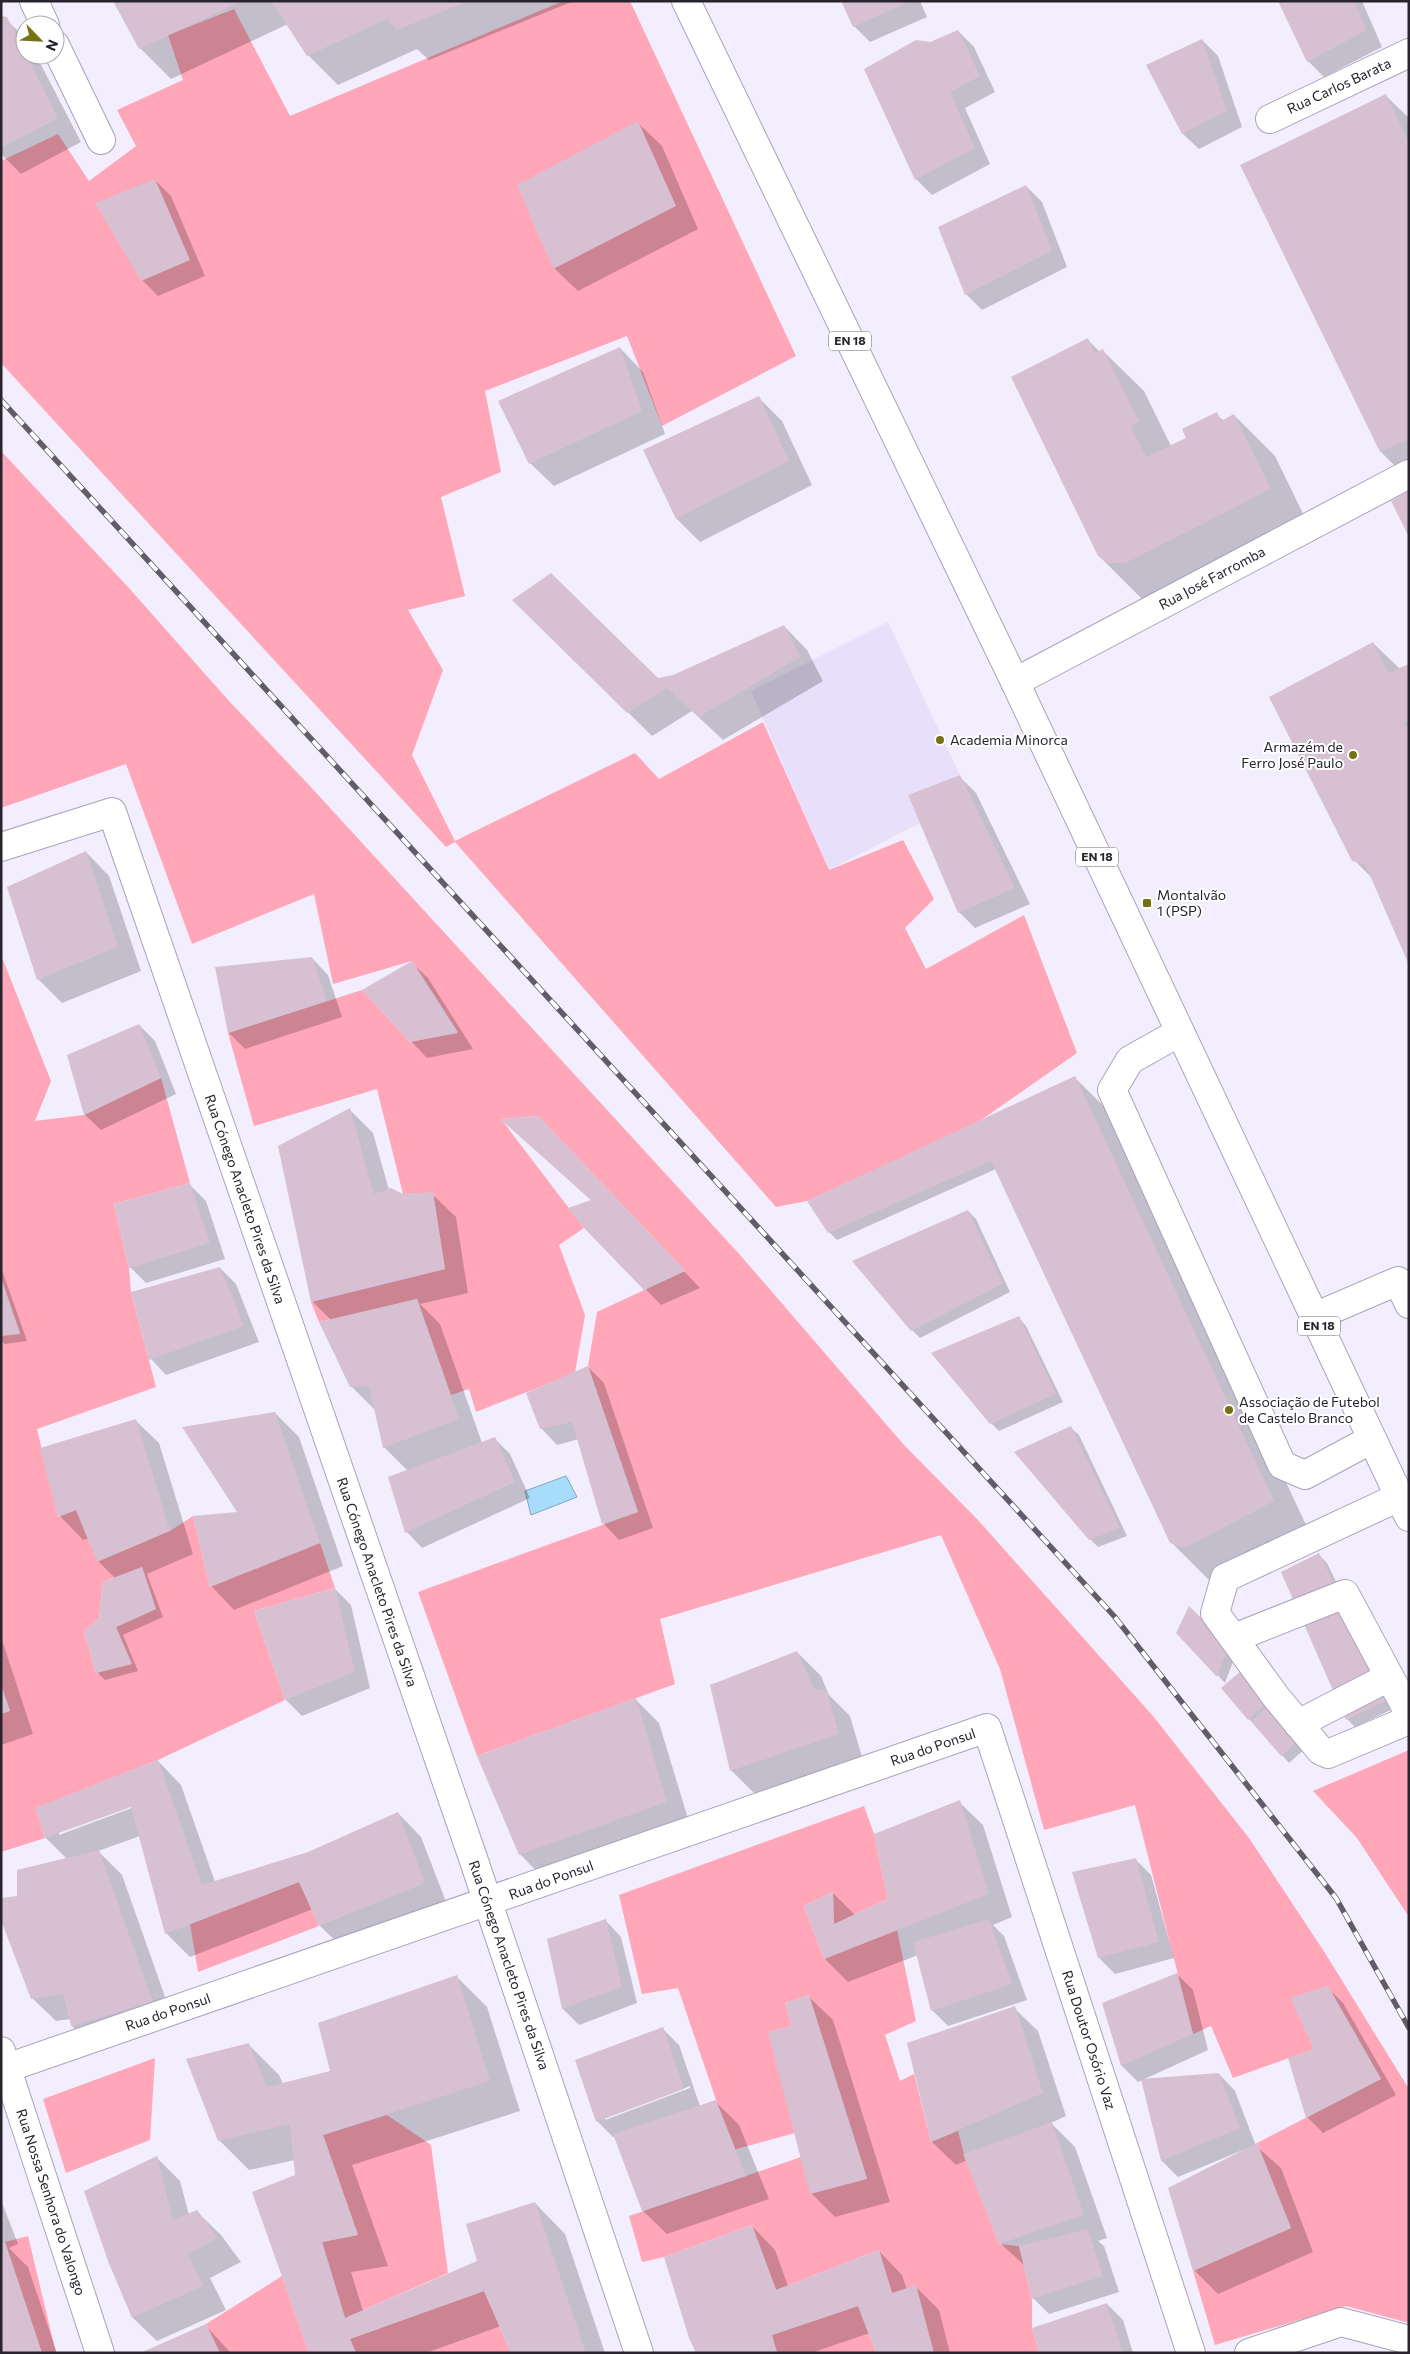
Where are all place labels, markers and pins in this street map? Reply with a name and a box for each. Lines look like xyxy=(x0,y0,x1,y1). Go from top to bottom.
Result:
place label: Academia Minorca xyxy=(950,731,1068,748)
marker: Academia Minorca xyxy=(934,734,946,746)
place label: Armazém de Ferro José Paulo xyxy=(1241,738,1343,771)
marker: Armazém de Ferro José Paulo xyxy=(1347,749,1359,761)
place label: Montalvão 1 (PSP) xyxy=(1157,886,1226,919)
marker: Montalvão 1 (PSP) xyxy=(1141,897,1153,909)
place label: Associação de Futebol de Castelo Branco xyxy=(1239,1393,1380,1426)
marker: Associação de Futebol de Castelo Branco xyxy=(1223,1404,1235,1416)

